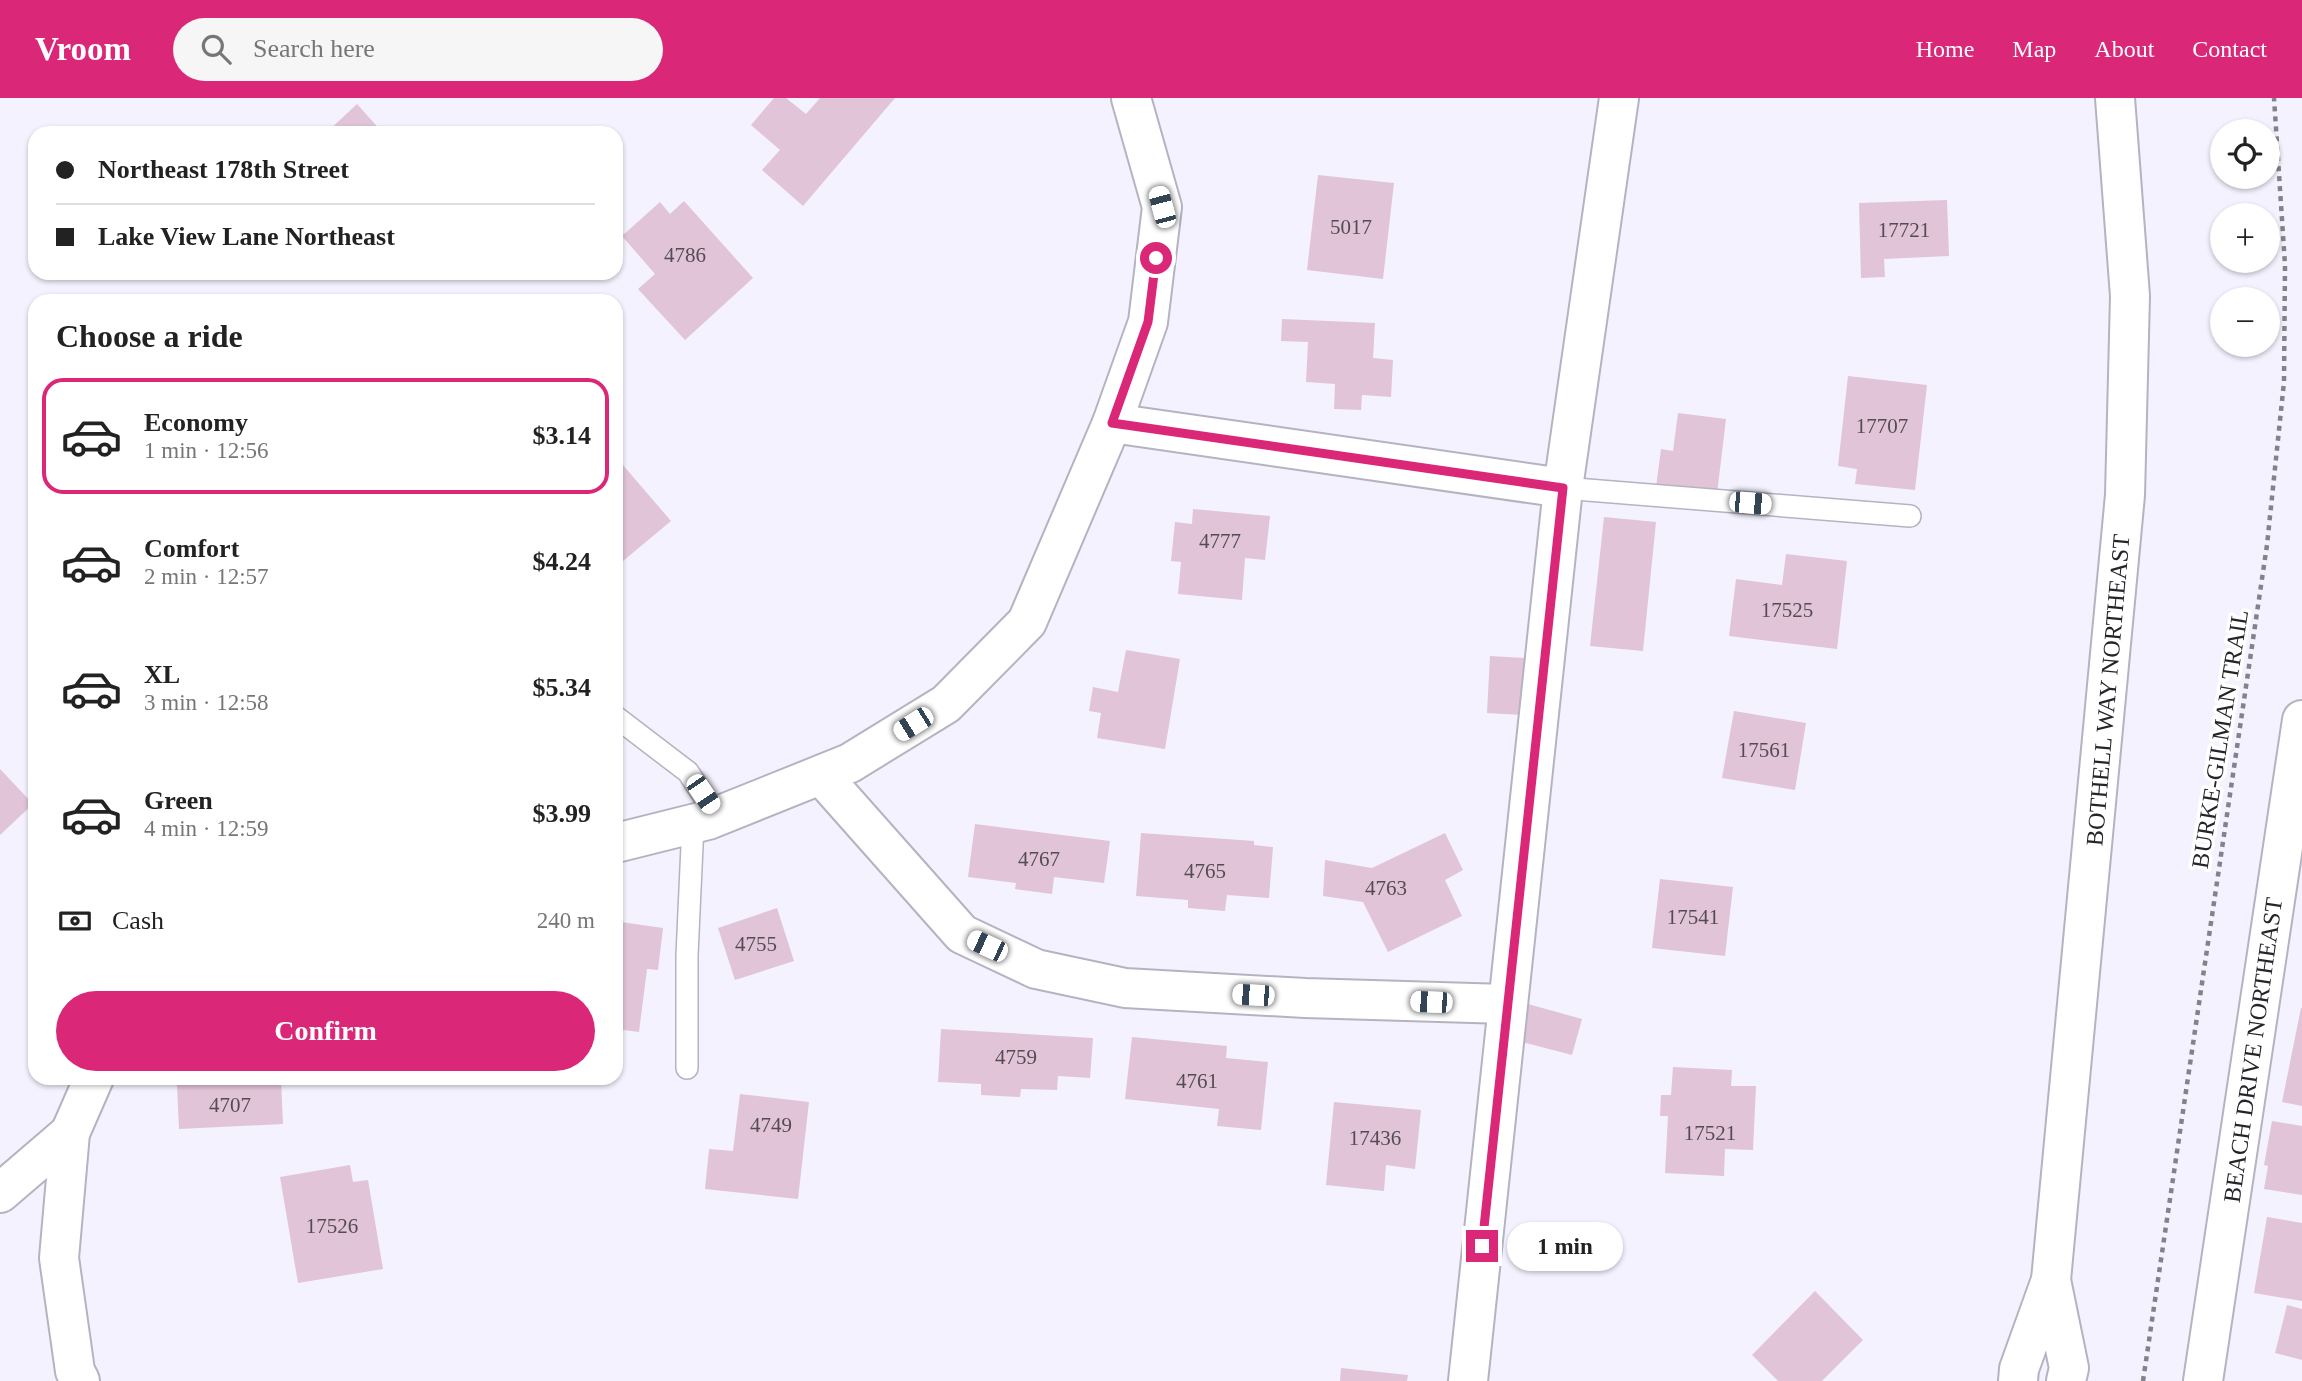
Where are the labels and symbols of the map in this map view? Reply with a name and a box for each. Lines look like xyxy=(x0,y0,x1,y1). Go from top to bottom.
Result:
car xyxy=(1147,184,1178,230)
house number: 5017 xyxy=(1330,215,1372,239)
house number: 17721 xyxy=(1878,218,1930,242)
route start xyxy=(1140,242,1172,274)
house number: 4786 xyxy=(664,243,706,267)
house number: 17707 xyxy=(1856,414,1908,438)
car xyxy=(1729,491,1772,515)
house number: 4777 xyxy=(1199,529,1241,553)
street label: BOTHELL WAY NORTHEAST xyxy=(2081,533,2135,847)
house number: 17525 xyxy=(1761,598,1813,622)
street label: BURKE-GILMAN TRAIL xyxy=(2187,608,2253,870)
car xyxy=(890,704,937,744)
house number: 17561 xyxy=(1738,738,1790,762)
car xyxy=(683,771,724,817)
house number: 4767 xyxy=(1018,847,1060,871)
house number: 4765 xyxy=(1184,859,1226,883)
house number: 4763 xyxy=(1365,876,1407,900)
street label: BEACH DRIVE NORTHEAST xyxy=(2219,895,2287,1204)
house number: 17541 xyxy=(1667,905,1719,929)
car xyxy=(964,928,1011,964)
house number: 4755 xyxy=(735,932,777,956)
car xyxy=(1232,983,1275,1007)
car xyxy=(1410,991,1453,1013)
house number: 4759 xyxy=(995,1045,1037,1069)
house number: 4761 xyxy=(1176,1069,1218,1093)
house number: 4707 xyxy=(209,1093,251,1117)
house number: 4749 xyxy=(750,1113,792,1137)
house number: 17521 xyxy=(1684,1121,1736,1145)
house number: 17436 xyxy=(1349,1126,1401,1150)
house number: 17526 xyxy=(306,1214,358,1238)
callout: 1 min xyxy=(1506,1222,1622,1270)
route end xyxy=(1466,1230,1498,1262)

